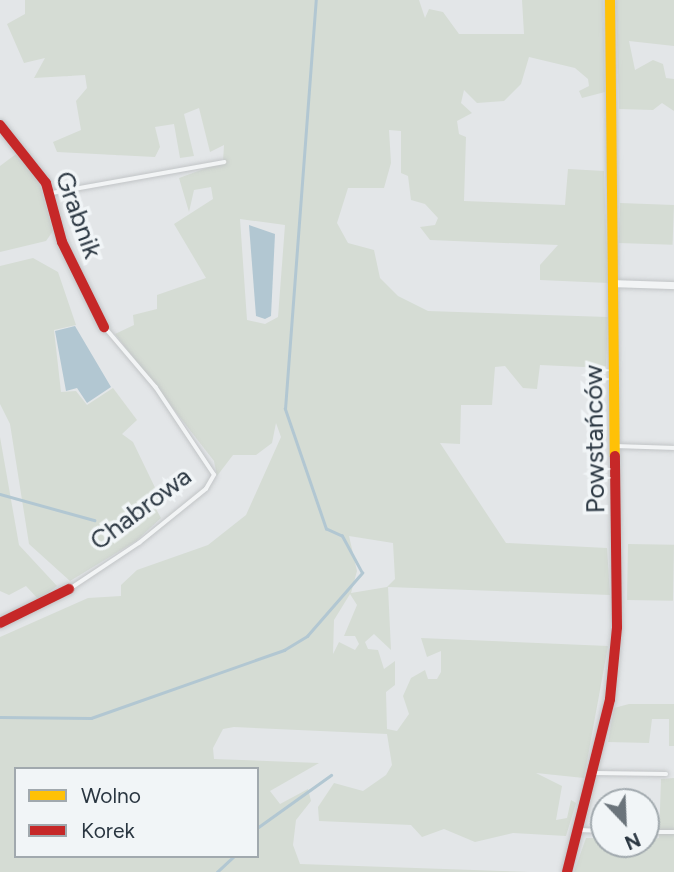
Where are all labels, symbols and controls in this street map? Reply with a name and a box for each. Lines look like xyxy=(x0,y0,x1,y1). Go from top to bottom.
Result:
street label: Grabnik xyxy=(48,167,108,263)
street label: Powstańców xyxy=(578,364,612,514)
street label: Chabrowa xyxy=(84,461,198,557)
legend xyxy=(14,767,259,858)
text: Wolno xyxy=(81,783,141,808)
north arrow xyxy=(590,788,660,858)
text: Korek xyxy=(81,818,135,843)
text: N xyxy=(621,827,644,854)

